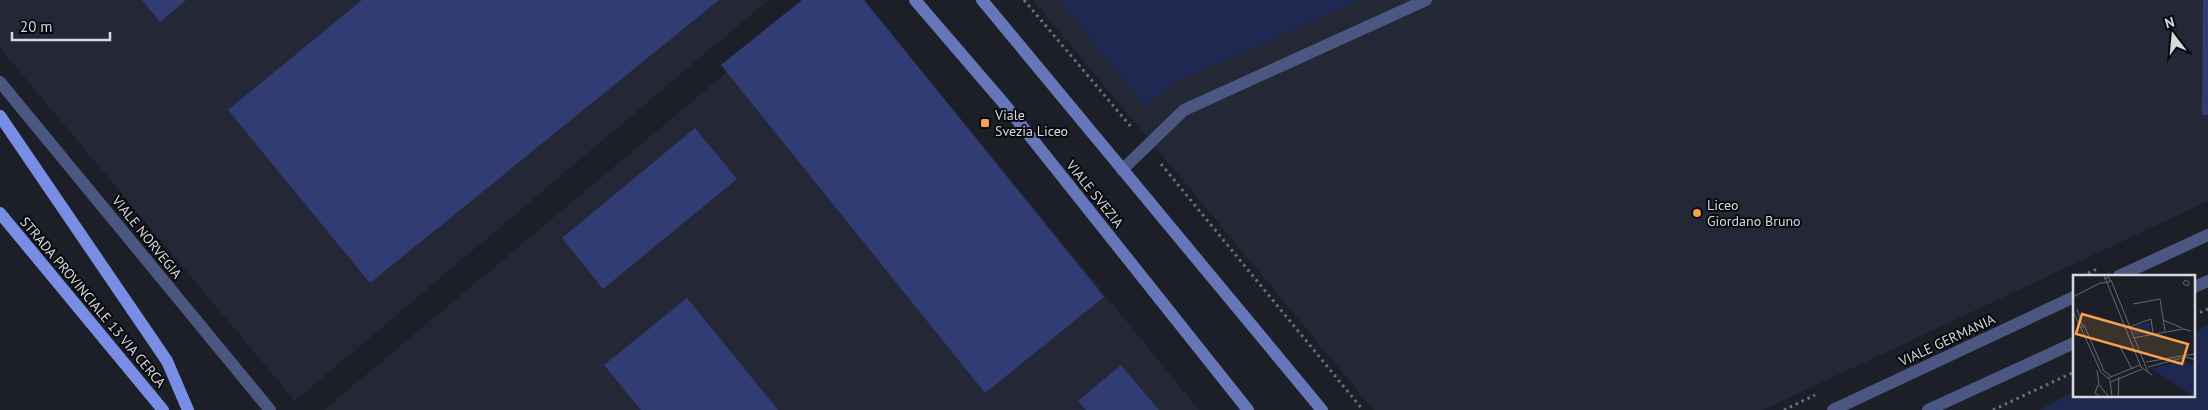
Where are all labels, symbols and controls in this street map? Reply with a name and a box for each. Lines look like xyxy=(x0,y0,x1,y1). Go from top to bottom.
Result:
scale bar xyxy=(12,10,110,42)
north arrow xyxy=(2148,10,2198,60)
text: N xyxy=(2163,13,2176,32)
text: 20 m xyxy=(20,17,53,36)
place label: Viale Svezia Liceo xyxy=(994,106,1068,140)
marker: Viale Svezia Liceo xyxy=(979,117,991,129)
street label: VIALE SVEZIA xyxy=(1062,156,1128,232)
street label: VIALE NORVEGIA xyxy=(107,191,186,283)
place label: Liceo Giordano Bruno xyxy=(1707,196,1801,230)
marker: Liceo Giordano Bruno xyxy=(1691,207,1703,219)
street label: STRADA PROVINCIALE 13 VIA CERCA xyxy=(16,213,170,392)
inset map xyxy=(2073,275,2196,398)
street label: VIALE GERMANIA xyxy=(1895,310,1999,371)

